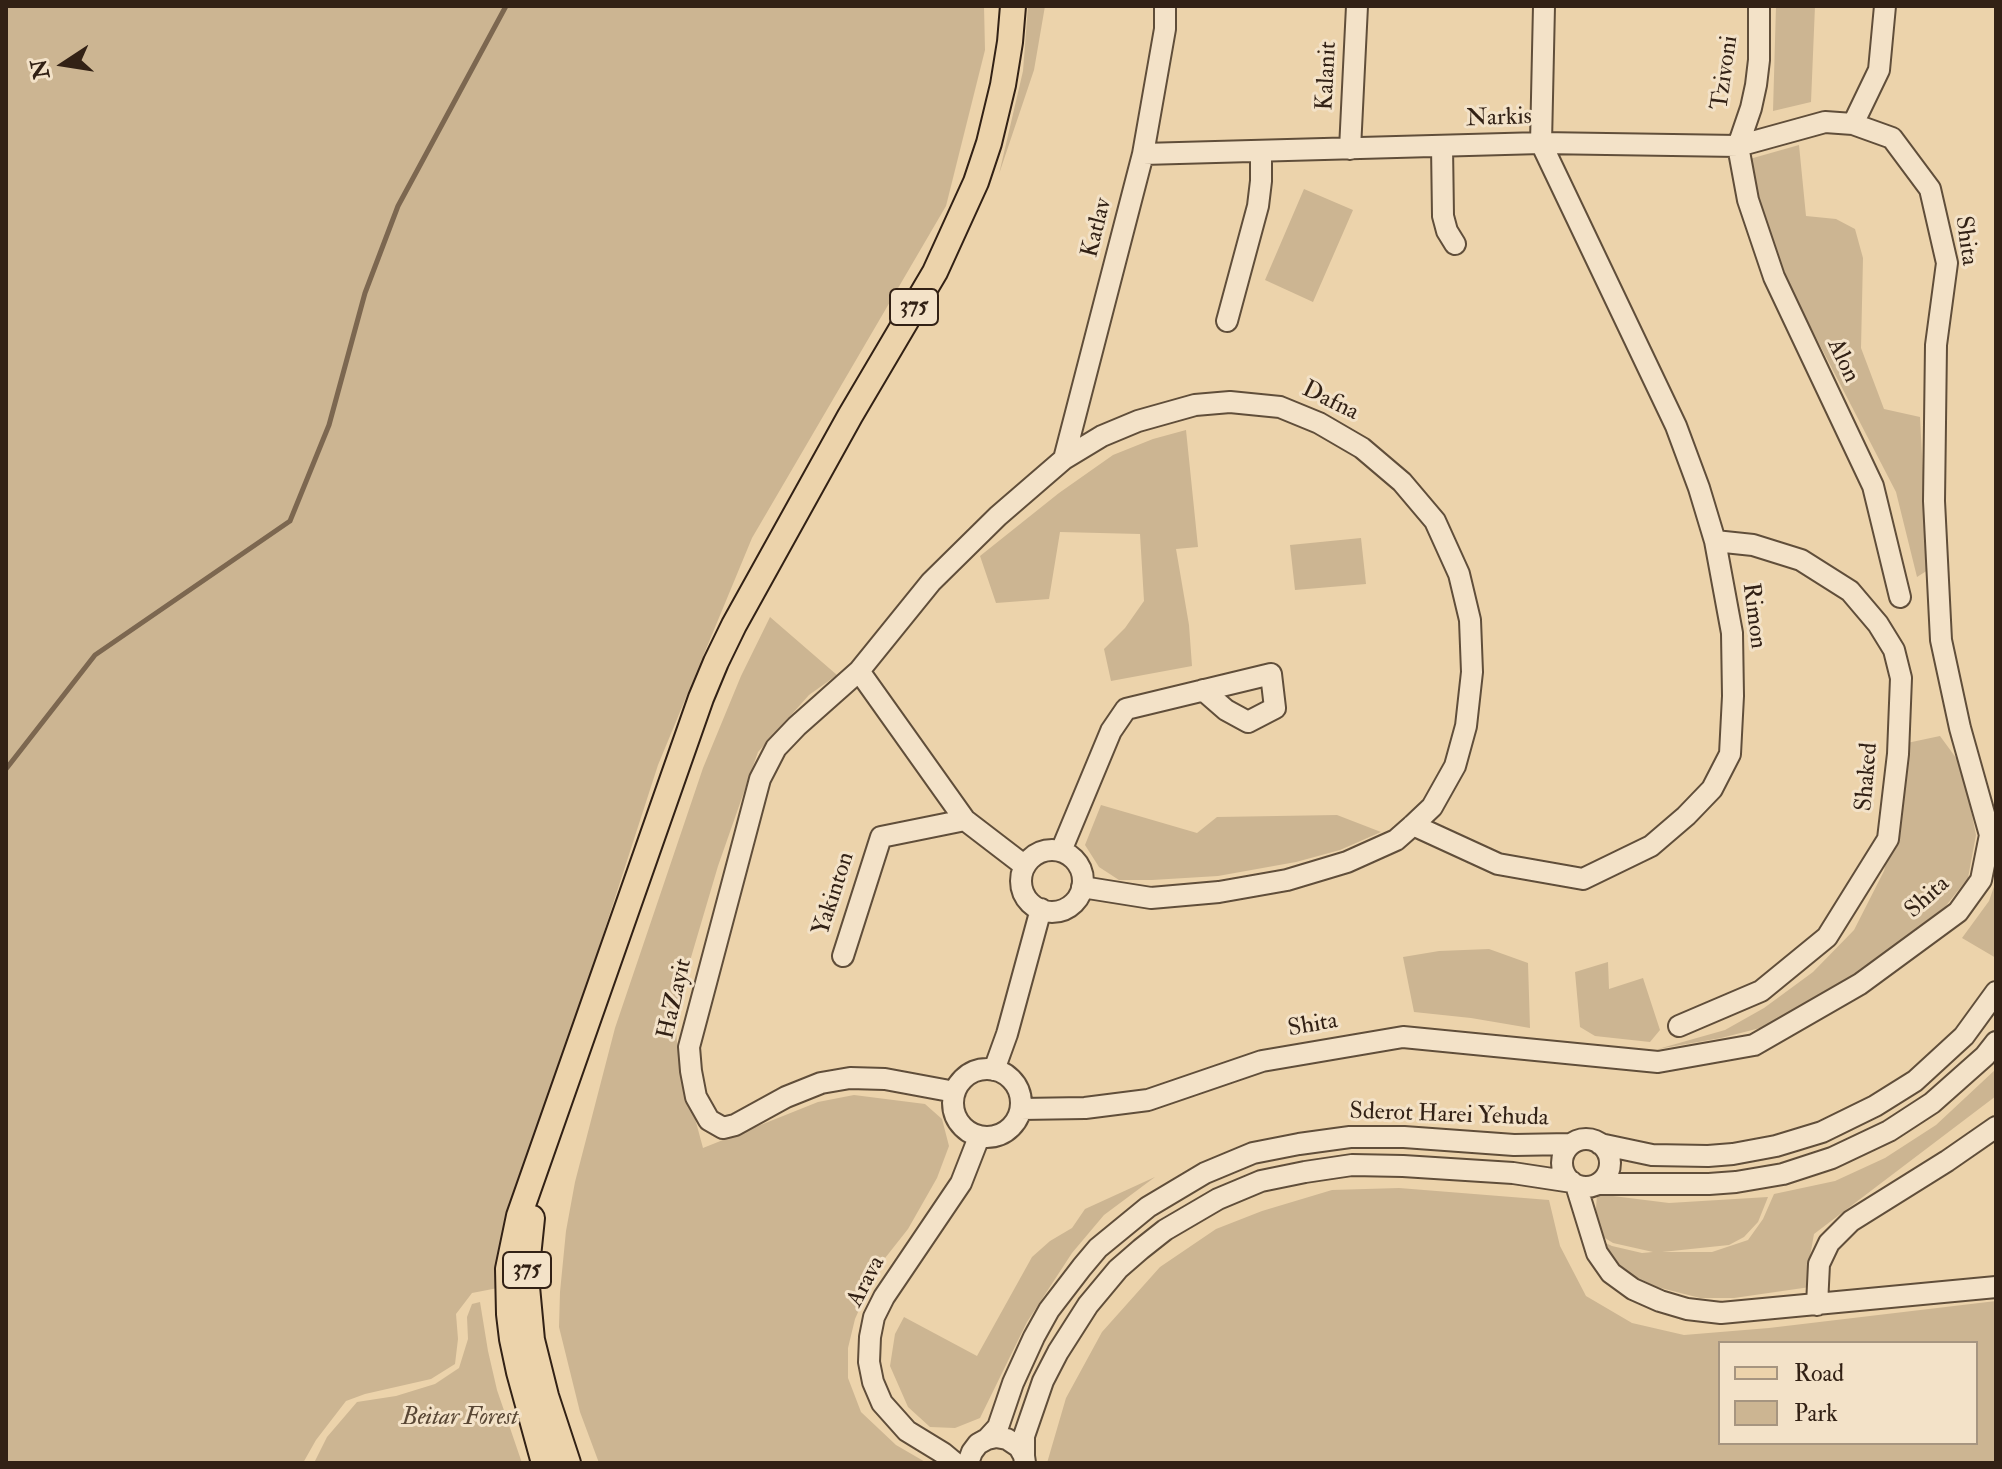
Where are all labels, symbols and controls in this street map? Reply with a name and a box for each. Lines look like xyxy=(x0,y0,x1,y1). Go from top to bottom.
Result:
north arrow xyxy=(24,24,104,104)
street label: Tzivoni xyxy=(1707,34,1745,112)
street label: Kalanit xyxy=(1312,41,1344,111)
text: N xyxy=(25,56,56,82)
street label: Narkis xyxy=(1466,103,1532,135)
street label: Katlav xyxy=(1077,195,1119,261)
street label: Shita xyxy=(1947,214,1983,268)
road number: 375 xyxy=(890,289,938,325)
street label: Alon xyxy=(1819,334,1865,388)
street label: Dafna xyxy=(1297,376,1363,428)
street label: Rimon xyxy=(1735,581,1771,651)
street label: Shaked xyxy=(1851,741,1885,813)
street label: Yakinton xyxy=(808,849,862,939)
street label: Shita xyxy=(1900,871,1956,925)
street label: HaZayit xyxy=(653,956,699,1042)
street label: Shita xyxy=(1286,1007,1340,1045)
street label: Sderot Harei Yehuda xyxy=(1349,1098,1549,1134)
street label: Arava xyxy=(842,1251,892,1313)
road number: 375 xyxy=(503,1252,551,1288)
legend xyxy=(1718,1341,1978,1445)
text: Road xyxy=(1794,1358,1844,1389)
text: Park xyxy=(1794,1398,1838,1429)
park label: Beitar Forest xyxy=(402,1405,518,1433)

